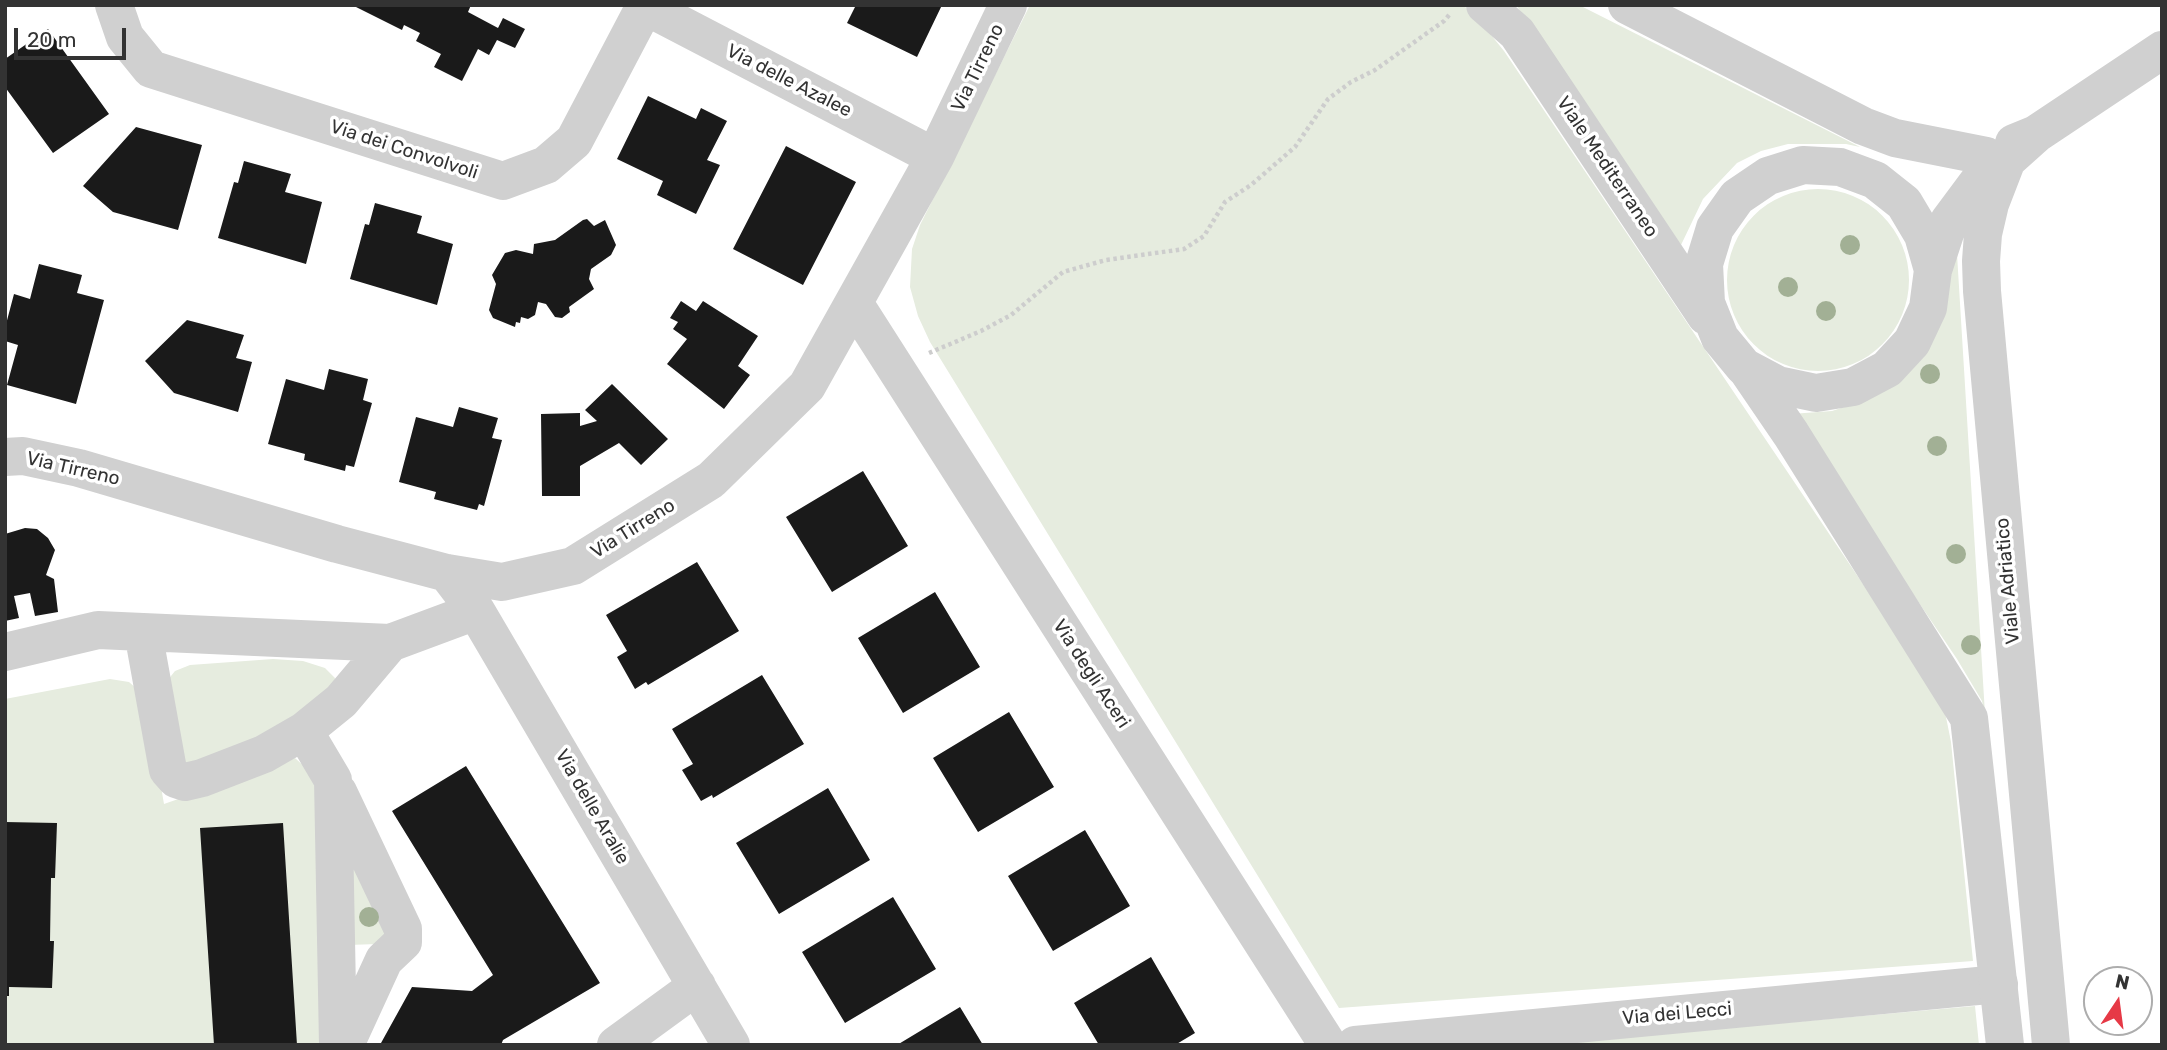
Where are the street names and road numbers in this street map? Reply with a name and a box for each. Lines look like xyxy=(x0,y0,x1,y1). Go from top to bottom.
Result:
street label: Via Tirreno xyxy=(947,20,1009,116)
street label: Via delle Azalee xyxy=(723,40,855,122)
street label: Viale Mediterraneo xyxy=(1551,92,1663,242)
street label: Via dei Convolvoli xyxy=(327,115,481,185)
street label: Via Tirreno xyxy=(24,447,122,491)
street label: Via Tirreno xyxy=(587,494,679,564)
street label: Viale Adriatico xyxy=(1991,517,2025,645)
street label: Via degli Aceri xyxy=(1047,615,1135,733)
street label: Via delle Aralie xyxy=(550,746,634,868)
street label: Via dei Lecci xyxy=(1621,998,1733,1030)

